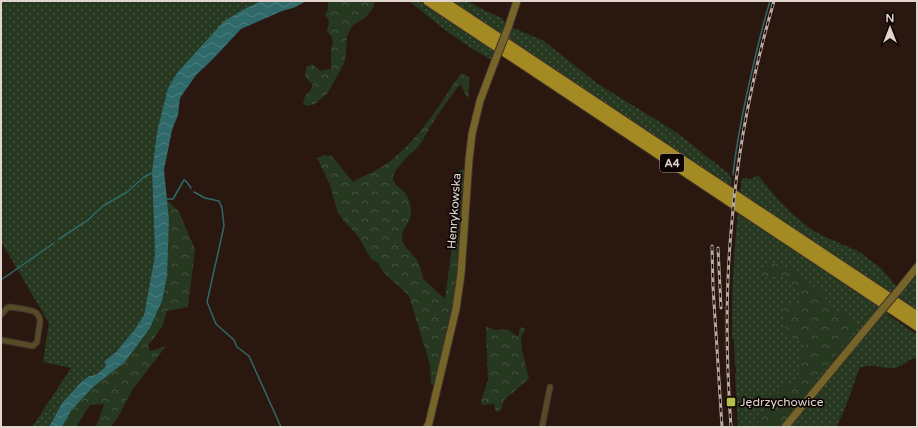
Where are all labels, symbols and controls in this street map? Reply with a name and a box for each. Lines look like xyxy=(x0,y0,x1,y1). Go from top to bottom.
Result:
north arrow xyxy=(870,8,910,48)
text: N xyxy=(886,12,894,25)
road number: A4 xyxy=(660,154,684,172)
street label: Henrykowska xyxy=(444,173,464,249)
place label: Jędrzychowice xyxy=(740,395,824,409)
marker: Jędrzychowice xyxy=(725,396,737,408)

